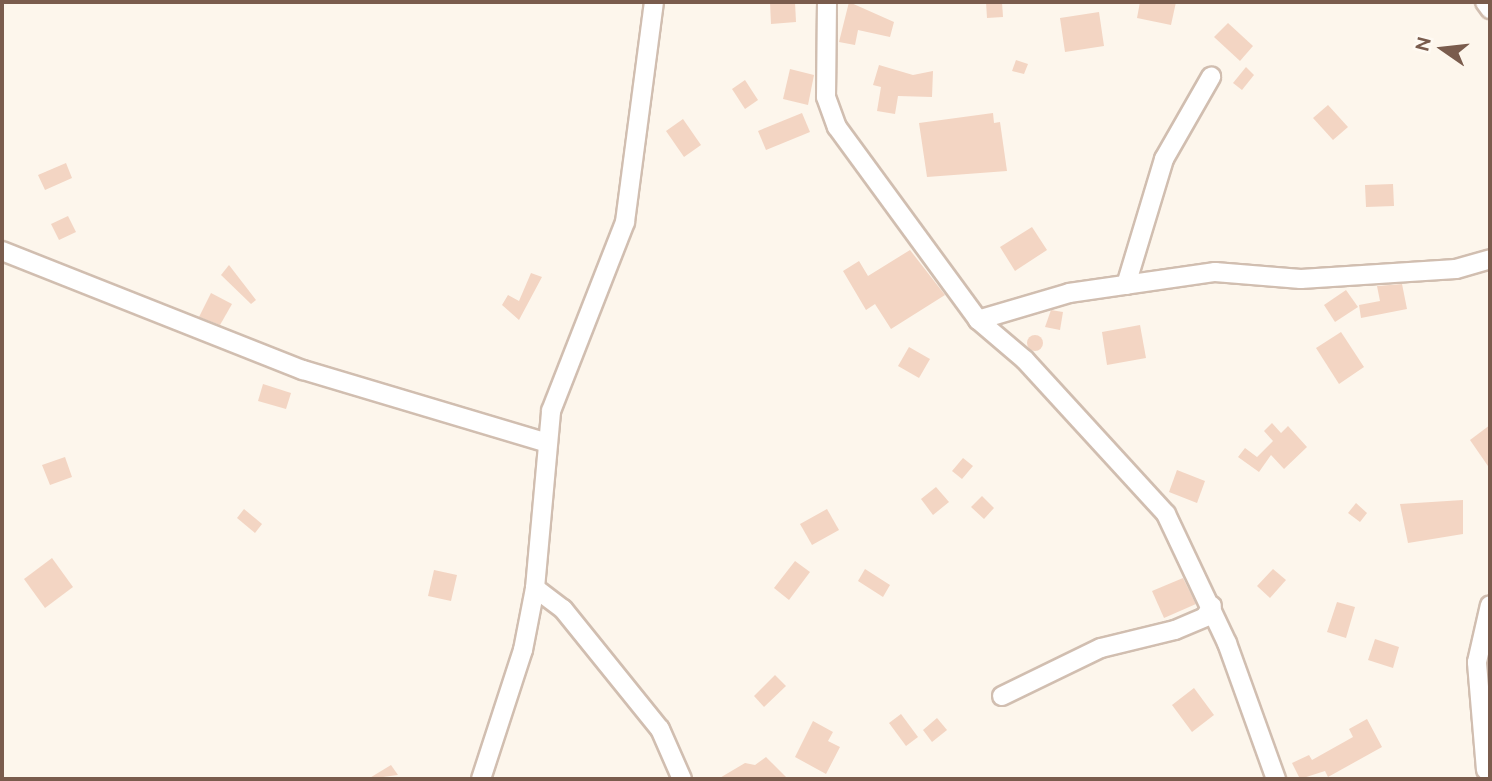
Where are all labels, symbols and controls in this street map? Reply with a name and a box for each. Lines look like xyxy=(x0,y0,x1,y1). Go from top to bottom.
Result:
north arrow xyxy=(1408,14,1478,84)
text: N xyxy=(1410,34,1435,53)

